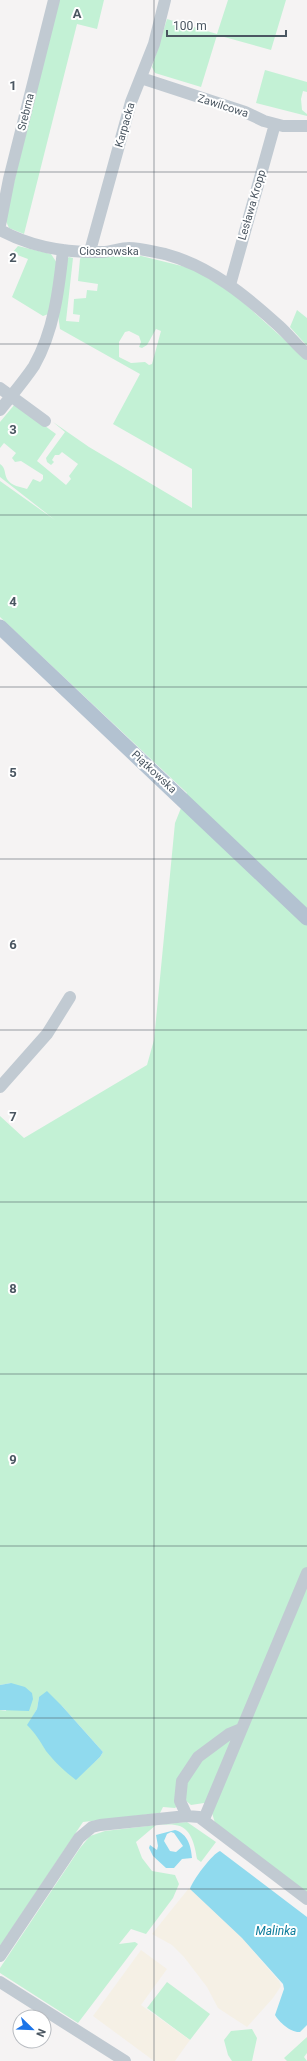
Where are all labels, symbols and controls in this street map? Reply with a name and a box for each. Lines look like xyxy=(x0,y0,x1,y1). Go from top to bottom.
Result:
text: A xyxy=(73,6,82,21)
scale bar xyxy=(167,12,286,38)
text: 100 m xyxy=(173,19,207,33)
text: 1 xyxy=(9,78,17,93)
street label: Srebrna xyxy=(15,92,37,132)
street label: Zawilcowa xyxy=(196,92,250,120)
street label: Karpacka xyxy=(112,101,138,149)
street label: Lesława Kropp xyxy=(236,168,268,242)
street label: Ciosnowska xyxy=(79,245,139,258)
text: 2 xyxy=(9,250,17,265)
text: 3 xyxy=(9,422,17,437)
text: 4 xyxy=(9,594,17,609)
street label: Piątkowska xyxy=(129,748,179,796)
text: 5 xyxy=(9,765,17,780)
text: 6 xyxy=(9,937,17,952)
text: 7 xyxy=(9,1109,17,1124)
text: 8 xyxy=(9,1281,17,1296)
text: 9 xyxy=(9,1452,17,1467)
water label: Malinka xyxy=(256,1924,296,1938)
north arrow xyxy=(12,2009,52,2049)
text: N xyxy=(33,2027,48,2039)

